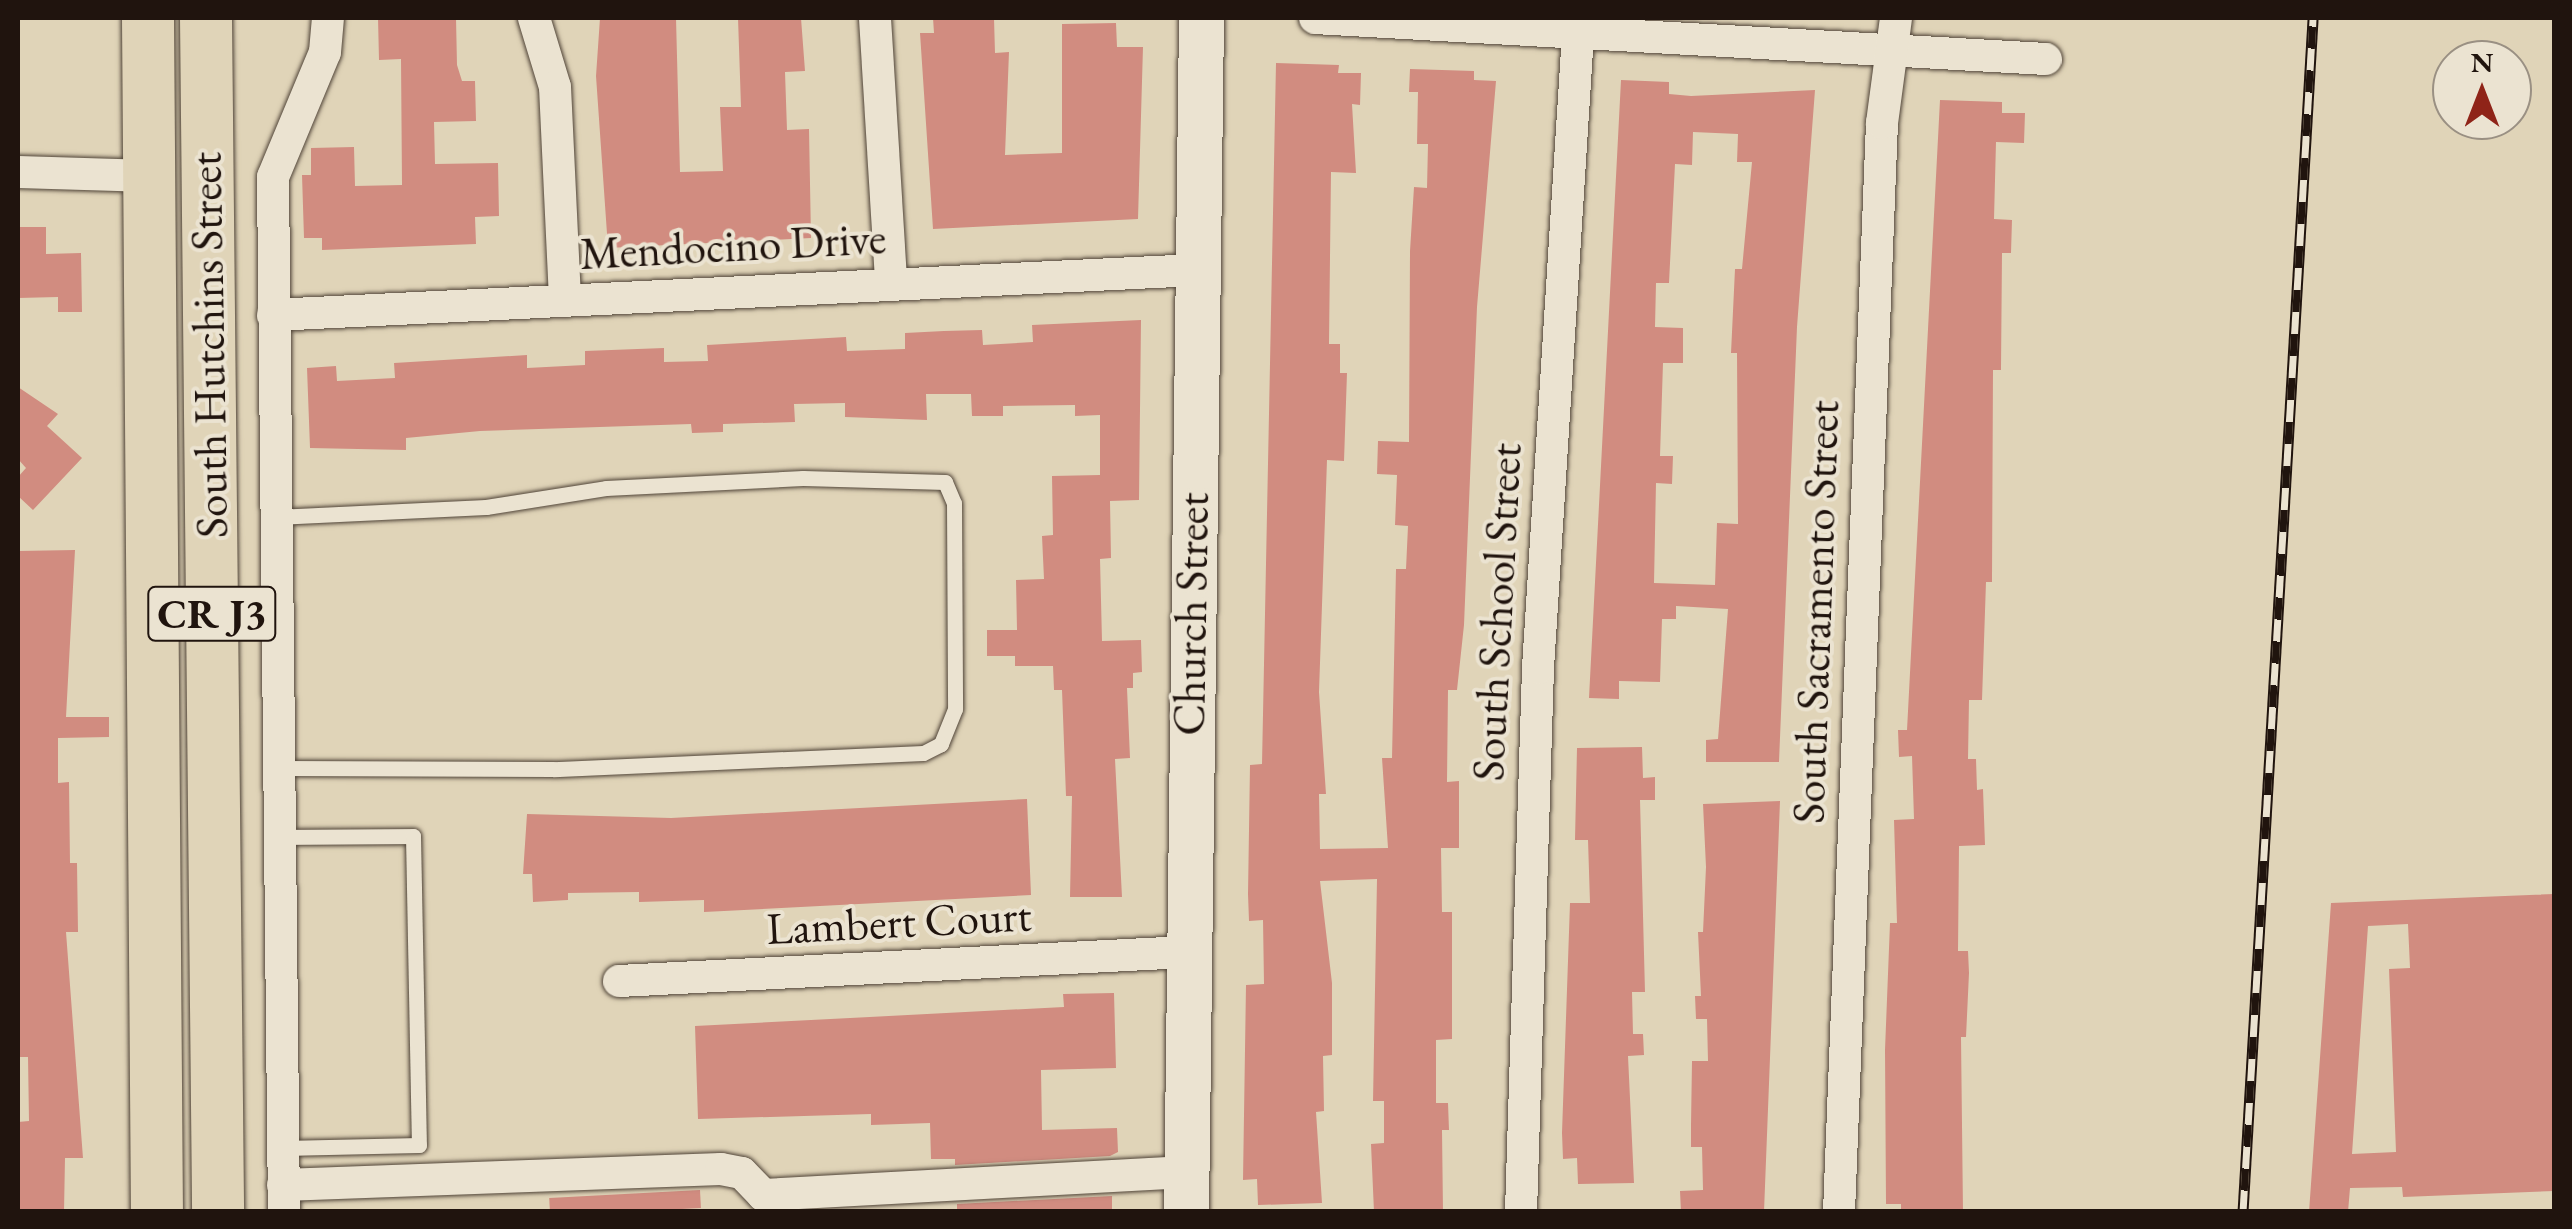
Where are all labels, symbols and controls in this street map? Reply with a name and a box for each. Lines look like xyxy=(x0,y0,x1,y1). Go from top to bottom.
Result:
north arrow xyxy=(2432,40,2532,140)
text: N xyxy=(2471,44,2493,80)
street label: South Hutchins Street xyxy=(179,151,239,539)
street label: Mendocino Drive xyxy=(579,211,887,281)
street label: South Sacramento Street xyxy=(1782,400,1850,824)
street label: South School Street xyxy=(1461,442,1533,782)
street label: Church Street xyxy=(1162,492,1220,736)
road number: CR J3 xyxy=(147,577,277,651)
street label: Lambert Court xyxy=(765,888,1033,956)

